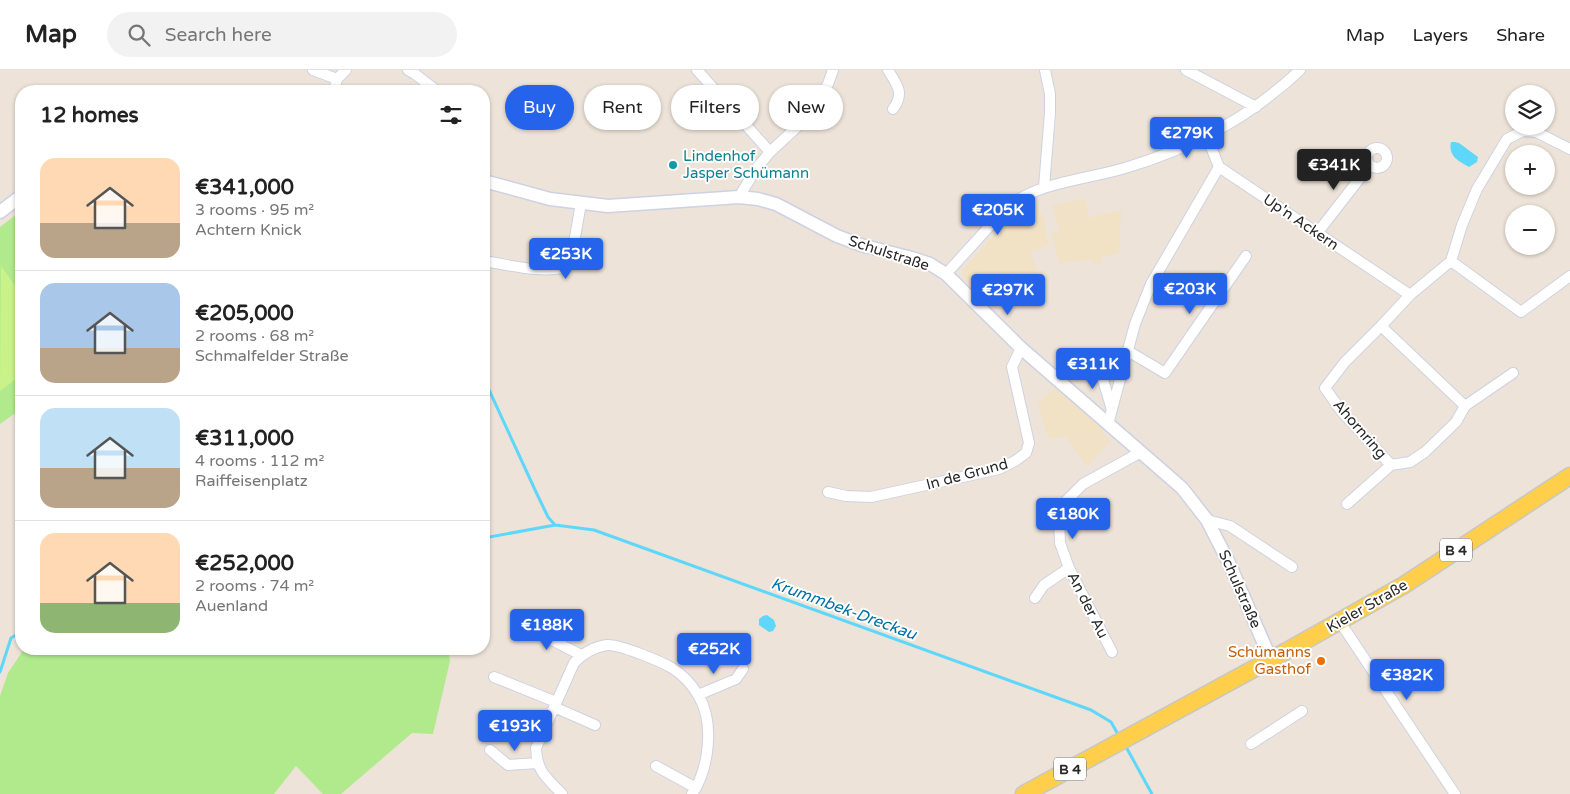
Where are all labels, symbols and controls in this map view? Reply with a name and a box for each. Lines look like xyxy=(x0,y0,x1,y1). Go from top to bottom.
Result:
search box xyxy=(107,12,457,57)
text: Map xyxy=(25,20,77,49)
icon: search xyxy=(125,21,153,49)
text: Search here xyxy=(165,24,272,46)
text: Map xyxy=(1346,24,1385,46)
text: Layers xyxy=(1413,24,1468,46)
text: Share xyxy=(1496,24,1545,46)
chip: Buy xyxy=(505,85,574,130)
chip: Rent xyxy=(584,85,661,130)
chip: Filters xyxy=(671,85,759,130)
chip: New xyxy=(769,85,843,130)
map controls xyxy=(1505,85,1555,255)
button: layers xyxy=(1505,85,1555,135)
icon: filters xyxy=(437,101,465,129)
text: 12 homes xyxy=(40,103,139,128)
pin: €279K xyxy=(1152,116,1222,159)
text: €279K xyxy=(1161,123,1213,143)
button: + xyxy=(1505,145,1555,195)
place label: Lindenhof Jasper Schümann xyxy=(683,147,809,182)
pin: €341K xyxy=(1299,148,1369,191)
text: €341K xyxy=(1308,155,1360,175)
marker: Lindenhof Jasper Schümann xyxy=(667,159,679,171)
text: €341,000 xyxy=(195,175,294,200)
icon: home xyxy=(80,178,140,238)
street label: Up'n Ackern xyxy=(1260,190,1342,254)
pin: €205K xyxy=(963,194,1033,236)
text: 3 rooms · 95 m² xyxy=(195,200,314,220)
text: €205K xyxy=(972,200,1024,220)
button: − xyxy=(1505,205,1555,255)
text: Achtern Knick xyxy=(195,220,302,240)
street label: Schulstraße xyxy=(846,231,932,275)
pin: €253K xyxy=(531,238,601,280)
text: €253K xyxy=(540,244,592,264)
pin: €203K xyxy=(1155,272,1225,315)
pin: €297K xyxy=(973,274,1043,316)
text: €203K xyxy=(1164,279,1216,299)
text: €297K xyxy=(982,280,1034,300)
text: €205,000 xyxy=(195,301,294,326)
icon: home xyxy=(80,303,140,363)
text: 2 rooms · 68 m² xyxy=(195,326,314,346)
text: Schmalfelder Straße xyxy=(195,346,348,366)
pin: €311K xyxy=(1058,348,1128,390)
text: €311K xyxy=(1067,354,1119,374)
street label: Ahornring xyxy=(1329,396,1391,462)
text: €311,000 xyxy=(195,426,294,451)
icon: home xyxy=(80,428,140,488)
text: 4 rooms · 112 m² xyxy=(195,451,324,471)
street label: In de Grund xyxy=(924,454,1010,494)
text: Raiffeisenplatz xyxy=(195,471,308,491)
pin: €180K xyxy=(1038,498,1108,540)
text: €180K xyxy=(1047,504,1099,524)
road number: B 4 xyxy=(1440,538,1472,562)
street label: Schulstraße xyxy=(1215,547,1265,631)
text: €252,000 xyxy=(195,551,294,576)
icon: home xyxy=(80,553,140,613)
street label: An der Au xyxy=(1064,569,1112,641)
water label: Krummbek-Dreckau xyxy=(768,573,920,645)
text: 2 rooms · 74 m² xyxy=(195,576,314,596)
street label: Kieler Straße xyxy=(1323,576,1411,636)
text: Auenland xyxy=(195,596,268,616)
pin: €188K xyxy=(512,608,582,651)
text: €188K xyxy=(521,615,573,635)
pin: €252K xyxy=(679,632,749,675)
text: €252K xyxy=(688,639,740,659)
place label: Schümanns Gasthof xyxy=(1228,643,1311,678)
marker: Schümanns Gasthof xyxy=(1315,655,1327,667)
pin: €382K xyxy=(1372,658,1442,701)
text: €382K xyxy=(1381,665,1433,685)
pin: €193K xyxy=(480,710,550,752)
text: €193K xyxy=(489,716,541,736)
road number: B 4 xyxy=(1054,758,1086,781)

